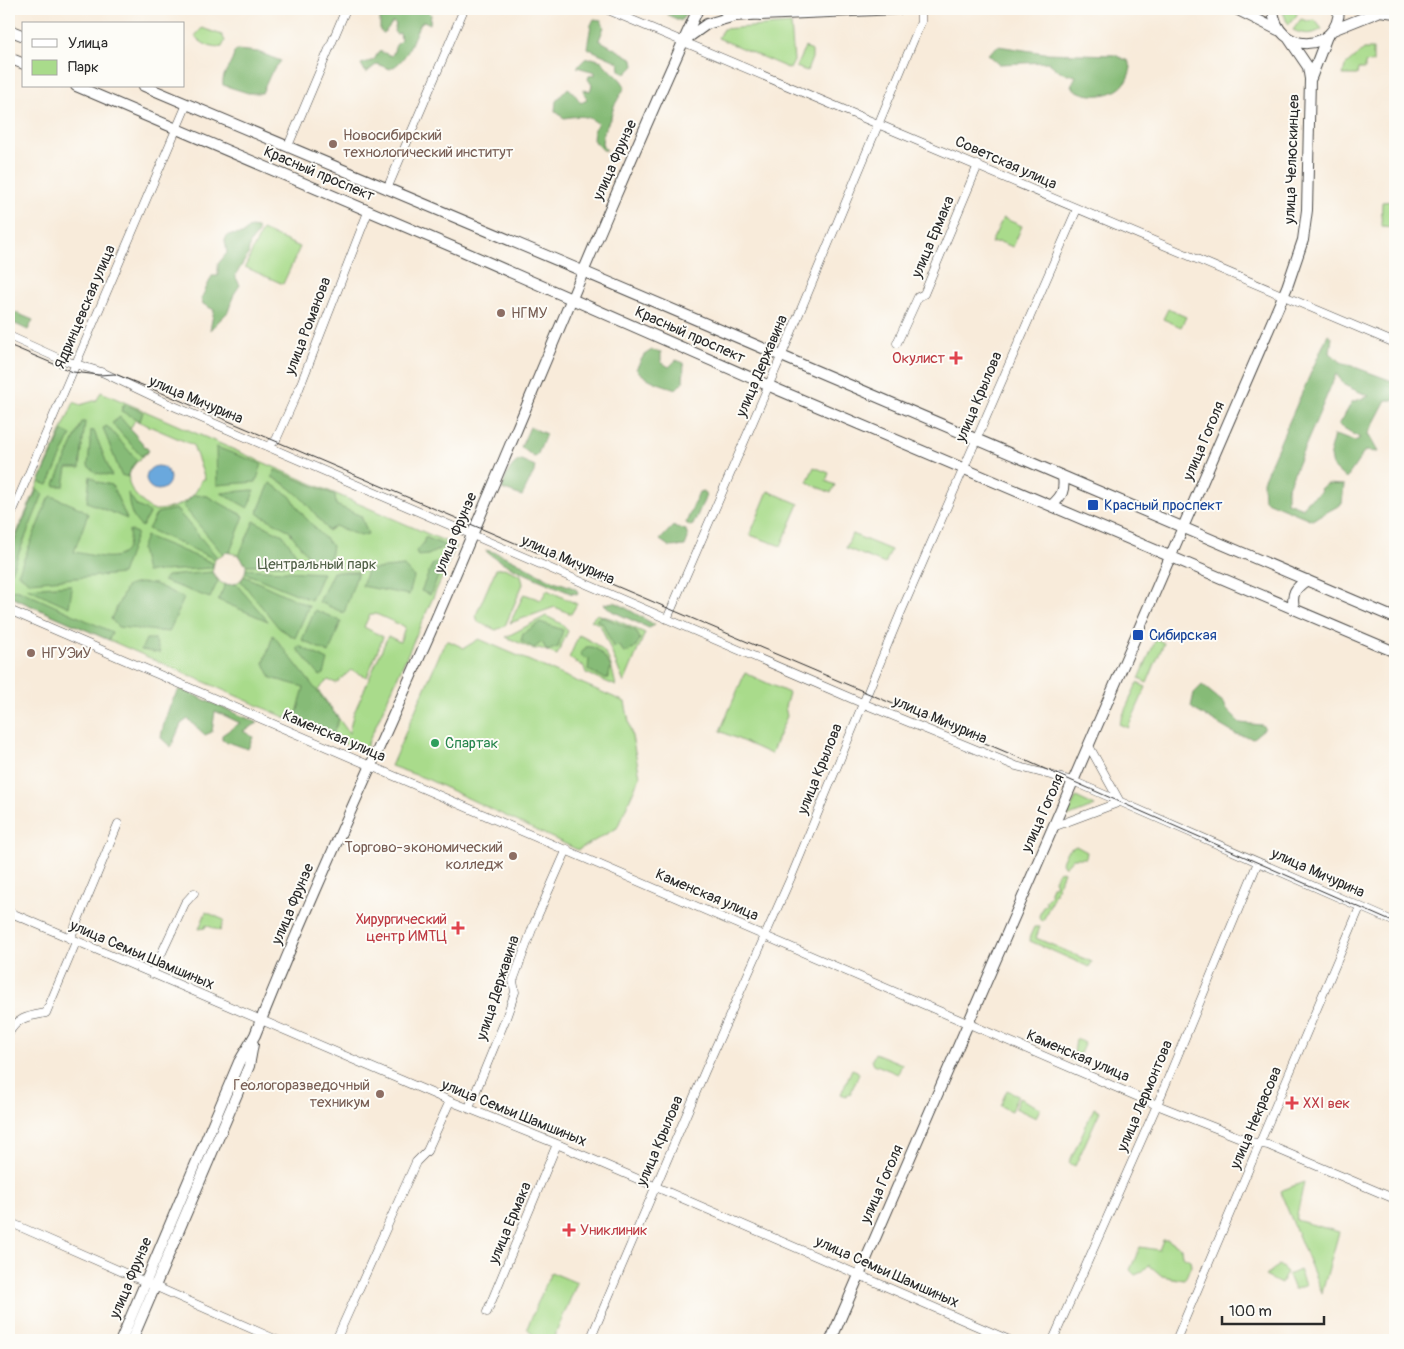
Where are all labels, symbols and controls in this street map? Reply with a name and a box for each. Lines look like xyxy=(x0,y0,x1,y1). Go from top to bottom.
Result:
legend xyxy=(22,22,185,88)
text: Улица xyxy=(68,34,108,53)
text: Парк xyxy=(68,58,99,77)
street label: улица Челюскинцев xyxy=(1280,94,1304,225)
street label: улица Фрунзе xyxy=(588,116,641,204)
place label: Новосибирский технологический институт xyxy=(343,126,514,162)
street label: Советская улица xyxy=(952,132,1060,194)
marker: Новосибирский технологический институт xyxy=(327,138,339,150)
street label: Красный проспект xyxy=(261,142,378,206)
street label: улица Ермака xyxy=(907,193,959,282)
street label: Ядринцевская улица xyxy=(50,242,120,372)
street label: улица Романова xyxy=(280,275,335,378)
street label: Красный проспект xyxy=(632,302,748,368)
place label: НГМУ xyxy=(511,304,547,323)
marker: НГМУ xyxy=(495,307,507,319)
street label: улица Державина xyxy=(732,312,792,421)
place label: Окулист xyxy=(892,349,945,368)
street label: улица Крылова xyxy=(951,349,1007,446)
marker: Окулист xyxy=(949,351,963,365)
street label: улица Мичурина xyxy=(145,371,246,428)
street label: улица Гоголя xyxy=(1178,399,1229,484)
street label: улица Фрунзе xyxy=(430,489,482,577)
place label: Красный проспект xyxy=(1104,496,1223,515)
marker: Красный проспект xyxy=(1086,498,1100,512)
street label: улица Мичурина xyxy=(517,531,618,589)
park label: Центральный парк xyxy=(258,555,377,574)
place label: Сибирская xyxy=(1149,626,1217,645)
marker: Сибирская xyxy=(1131,628,1145,642)
place label: НГУЭиУ xyxy=(41,644,91,663)
marker: НГУЭиУ xyxy=(25,647,37,659)
street label: улица Мичурина xyxy=(889,691,990,748)
street label: Каменская улица xyxy=(279,706,389,766)
street label: улица Крылова xyxy=(793,721,847,818)
place label: Спартак xyxy=(445,734,498,753)
marker: Спартак xyxy=(429,737,441,749)
street label: улица Гоголя xyxy=(1017,771,1069,856)
place label: Торгово-экономический колледж xyxy=(344,838,503,874)
street label: улица Мичурина xyxy=(1267,844,1368,902)
marker: Торгово-экономический колледж xyxy=(507,850,519,862)
street label: улица Фрунзе xyxy=(267,860,319,948)
street label: Каменская улица xyxy=(652,865,762,925)
place label: Хирургический центр ИМТЦ xyxy=(356,910,447,946)
street label: улица Семьи Шамшиных xyxy=(66,916,217,994)
marker: Хирургический центр ИМТЦ xyxy=(451,921,465,935)
street label: улица Державина xyxy=(472,933,524,1044)
street label: Каменская улица xyxy=(1023,1026,1133,1086)
street label: улица Лермонтова xyxy=(1113,1037,1177,1156)
street label: улица Некрасова xyxy=(1226,1064,1286,1173)
street label: улица Семьи Шамшиных xyxy=(438,1075,589,1151)
place label: Геологоразведочный техникум xyxy=(233,1076,370,1112)
marker: Геологоразведочный техникум xyxy=(374,1088,386,1100)
street label: улица Крылова xyxy=(632,1093,688,1190)
place label: XXI век xyxy=(1303,1094,1350,1113)
marker: XXI век xyxy=(1285,1096,1299,1110)
street label: улица Гоголя xyxy=(856,1142,908,1227)
street label: улица Ермака xyxy=(484,1179,536,1268)
place label: Униклиник xyxy=(580,1221,648,1240)
marker: Униклиник xyxy=(562,1223,576,1237)
street label: улица Семьи Шамшиных xyxy=(811,1231,962,1312)
street label: улица Фрунзе xyxy=(105,1234,157,1322)
scale bar xyxy=(1222,1294,1324,1326)
text: 100 m xyxy=(1229,1302,1272,1321)

